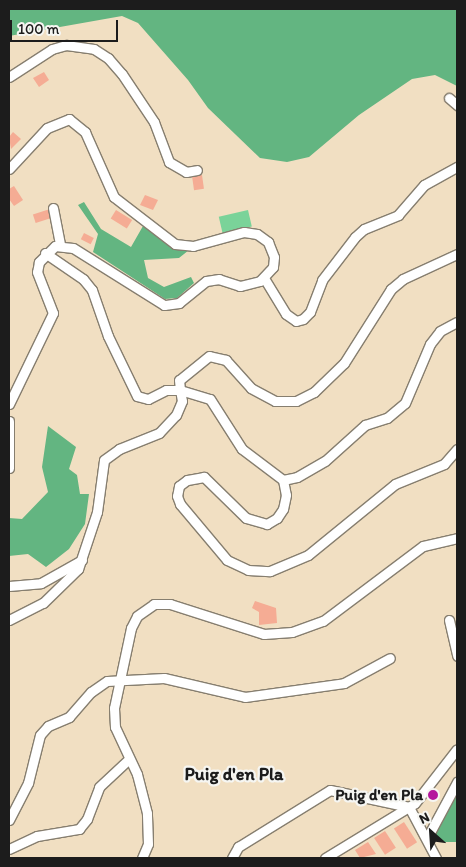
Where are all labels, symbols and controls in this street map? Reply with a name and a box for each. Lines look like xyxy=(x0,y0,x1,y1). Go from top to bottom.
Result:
scale bar xyxy=(12,10,120,42)
text: 100 m xyxy=(18,20,59,38)
district label: Puig d'en Pla xyxy=(185,763,283,785)
place label: Puig d'en Pla xyxy=(336,785,423,805)
marker: Puig d'en Pla xyxy=(427,789,439,801)
north arrow xyxy=(406,807,456,857)
text: N xyxy=(416,808,432,828)

